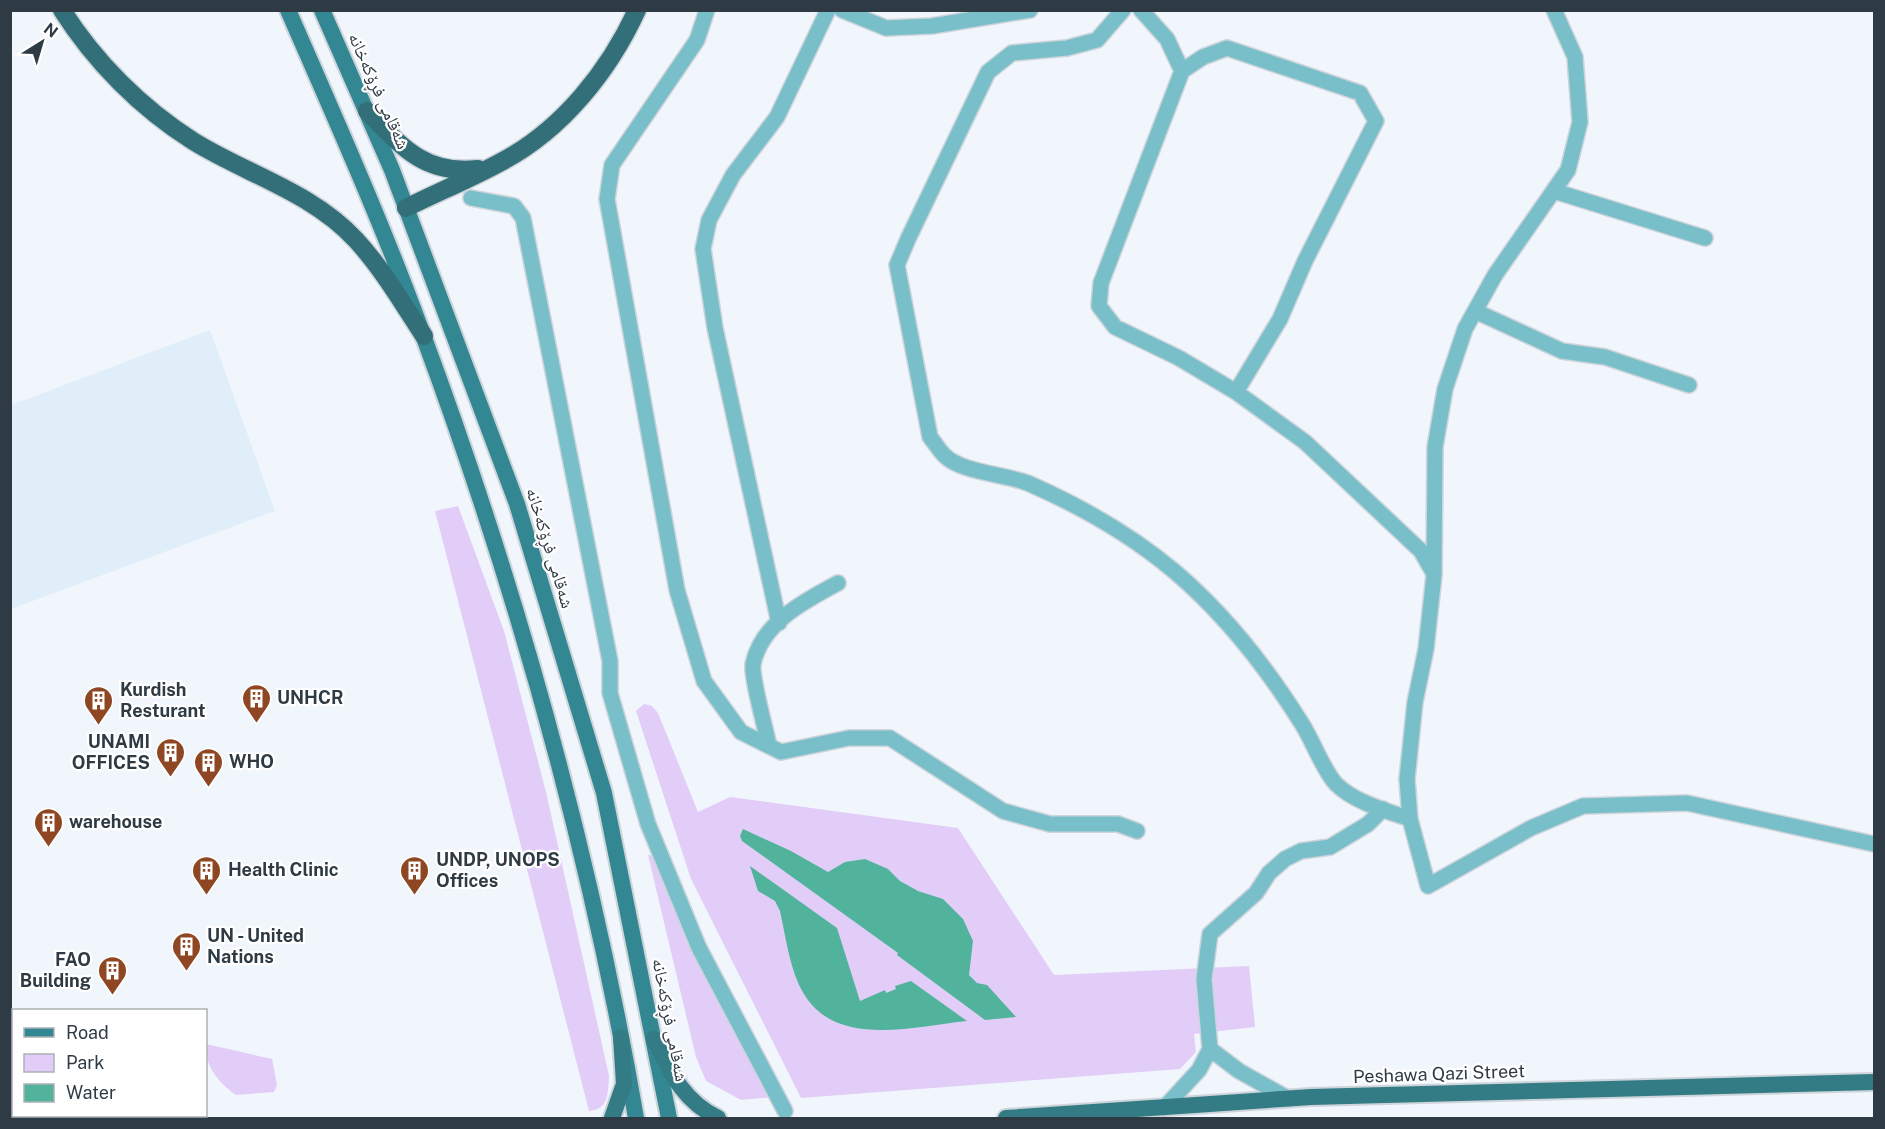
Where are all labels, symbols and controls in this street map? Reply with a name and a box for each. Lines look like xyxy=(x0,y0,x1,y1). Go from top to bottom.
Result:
north arrow xyxy=(12,12,72,72)
text: N xyxy=(40,19,61,42)
street label: شەقامی فڕۆکەخانە xyxy=(341,29,414,154)
street label: شەقامی فڕۆکەخانە xyxy=(518,485,579,612)
place label: Kurdish Resturant xyxy=(120,679,205,721)
building icon: UNHCR xyxy=(240,682,272,724)
building icon: Kurdish Resturant xyxy=(83,684,115,726)
place label: UNHCR xyxy=(277,687,343,708)
place label: UNAMI OFFICES xyxy=(72,731,150,773)
building icon: UNAMI OFFICES xyxy=(155,736,187,778)
building icon: WHO xyxy=(192,746,224,788)
place label: WHO xyxy=(229,751,274,772)
building icon: warehouse xyxy=(32,806,64,848)
place label: warehouse xyxy=(69,811,162,832)
place label: UNDP, UNOPS Offices xyxy=(436,849,560,891)
building icon: Health Clinic xyxy=(191,854,223,896)
building icon: UNDP, UNOPS Offices xyxy=(399,854,431,896)
place label: Health Clinic xyxy=(228,859,339,880)
place label: UN - United Nations xyxy=(207,925,304,967)
building icon: UN - United Nations xyxy=(170,930,202,972)
place label: FAO Building xyxy=(20,949,91,991)
building icon: FAO Building xyxy=(96,954,128,996)
street label: شەقامی فڕۆکەخانە xyxy=(644,957,693,1084)
legend xyxy=(12,1009,207,1117)
text: Road xyxy=(66,1022,109,1043)
text: Park xyxy=(66,1052,104,1073)
street label: Peshawa Qazi Street xyxy=(1353,1060,1525,1087)
text: Water xyxy=(66,1082,116,1103)

